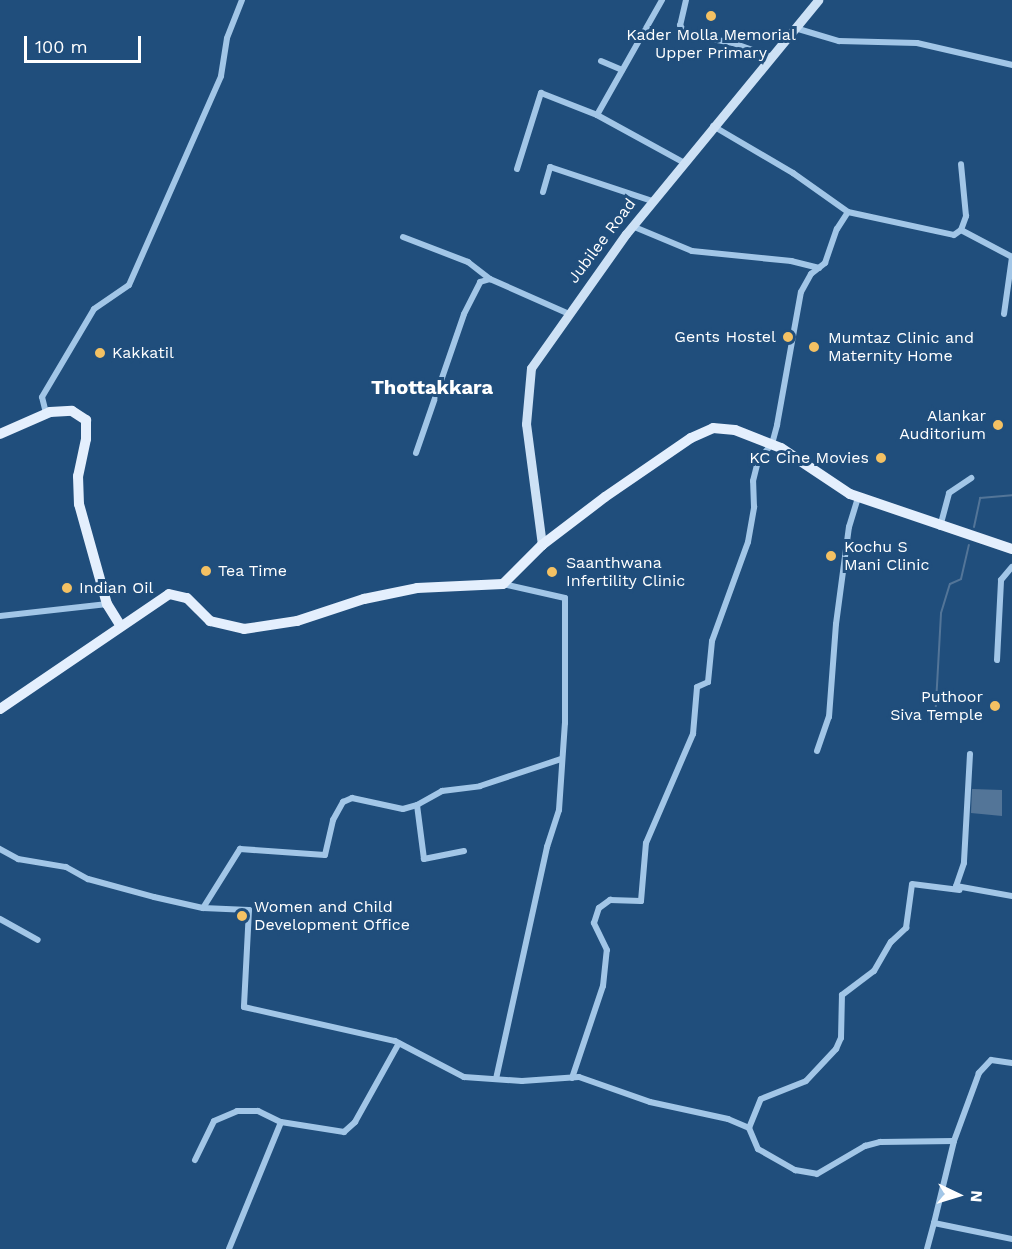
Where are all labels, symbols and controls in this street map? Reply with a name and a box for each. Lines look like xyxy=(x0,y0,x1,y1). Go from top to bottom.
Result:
marker: Kader Molla Memorial Upper Primary xyxy=(704,9,718,23)
scale bar xyxy=(27,24,144,62)
place label: Kader Molla Memorial Upper Primary xyxy=(626,25,796,63)
text: 100 m xyxy=(35,36,88,57)
street label: Jubilee Road xyxy=(564,195,640,287)
place label: Gents Hostel xyxy=(674,327,776,347)
place label: Mumtaz Clinic and Maternity Home xyxy=(828,328,974,366)
marker: Gents Hostel xyxy=(781,330,795,344)
marker: Mumtaz Clinic and Maternity Home xyxy=(805,338,823,356)
place label: Kakkatil xyxy=(112,343,174,363)
marker: Kakkatil xyxy=(93,346,107,360)
district label: Thottakkara xyxy=(371,375,493,399)
place label: Alankar Auditorium xyxy=(899,406,986,444)
marker: Alankar Auditorium xyxy=(991,418,1005,432)
place label: KC Cine Movies xyxy=(749,448,869,468)
marker: KC Cine Movies xyxy=(874,451,888,465)
place label: Kochu S Mani Clinic xyxy=(844,537,929,575)
marker: Kochu S Mani Clinic xyxy=(822,547,840,565)
place label: Saanthwana Infertility Clinic xyxy=(566,553,686,591)
place label: Tea Time xyxy=(218,561,288,581)
marker: Saanthwana Infertility Clinic xyxy=(543,563,561,581)
marker: Tea Time xyxy=(199,564,213,578)
place label: Indian Oil xyxy=(79,578,153,598)
marker: Indian Oil xyxy=(60,581,74,595)
place label: Puthoor Siva Temple xyxy=(889,687,983,725)
marker: Puthoor Siva Temple xyxy=(988,699,1002,713)
place label: Women and Child Development Office xyxy=(254,897,410,935)
marker: Women and Child Development Office xyxy=(235,909,249,923)
north arrow xyxy=(928,1165,988,1225)
text: N xyxy=(967,1190,986,1203)

